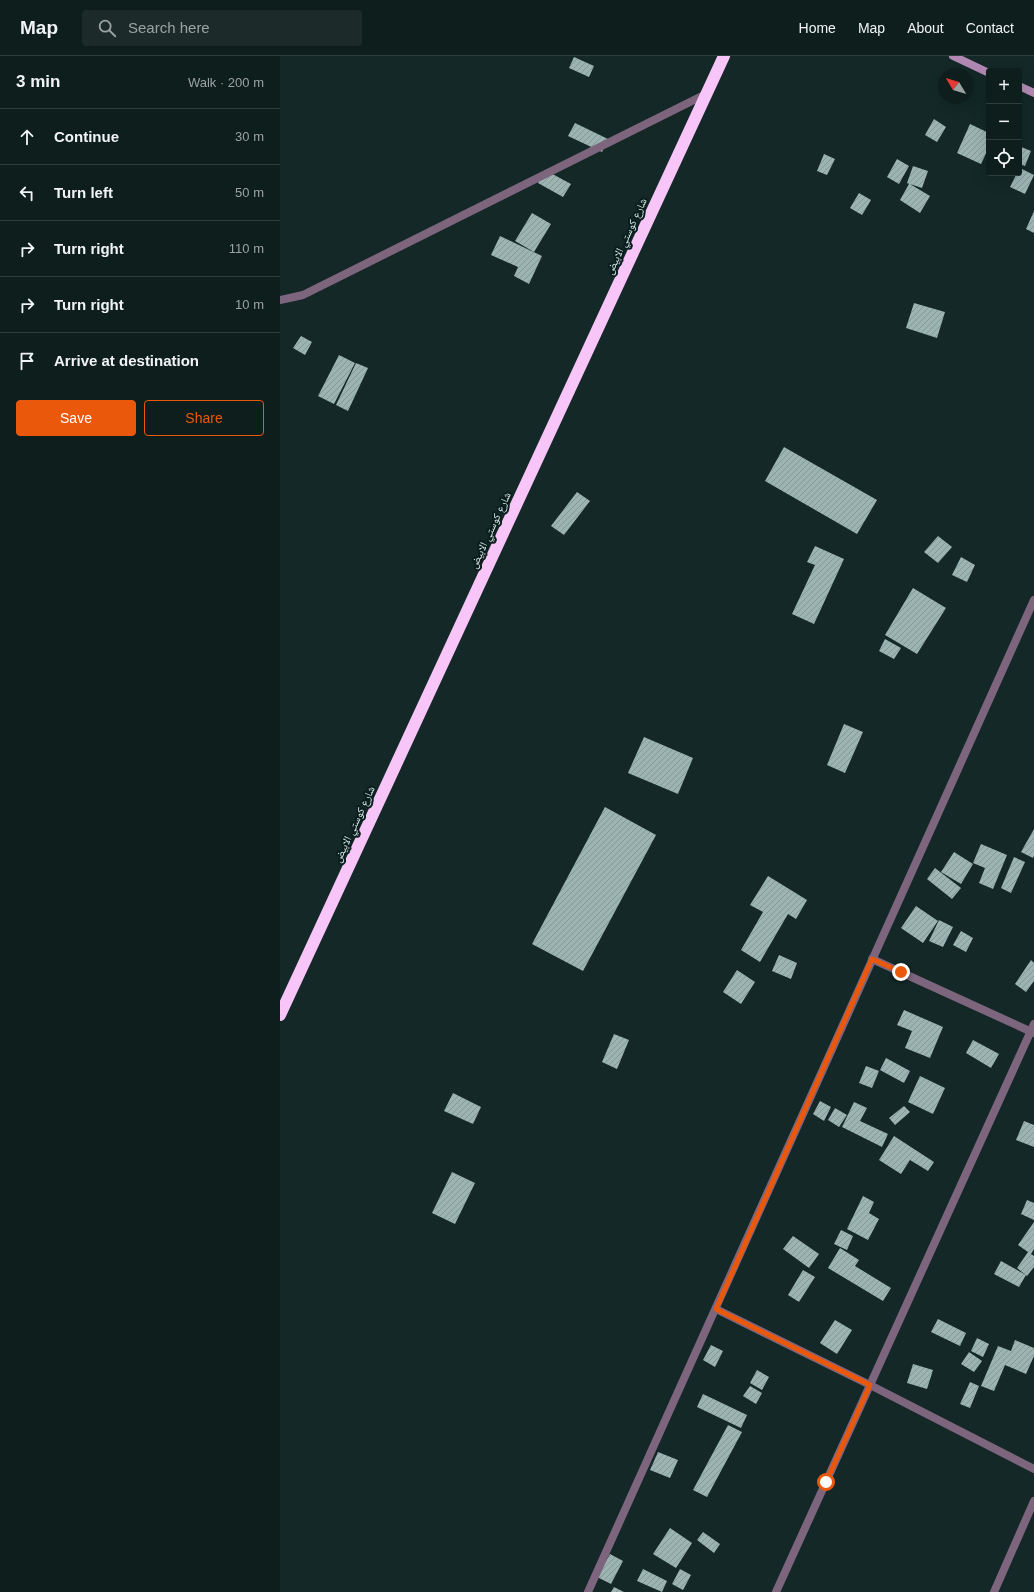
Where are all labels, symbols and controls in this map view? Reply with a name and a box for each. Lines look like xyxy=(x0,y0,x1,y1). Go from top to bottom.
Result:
search box xyxy=(82,10,362,46)
text: Map xyxy=(20,17,58,38)
icon: search xyxy=(96,17,118,39)
text: Search here xyxy=(128,19,210,36)
text: Home xyxy=(799,20,836,36)
text: Map xyxy=(858,20,885,36)
text: About xyxy=(907,20,944,36)
text: Contact xyxy=(966,20,1014,36)
north arrow xyxy=(938,68,974,104)
map controls xyxy=(986,68,1022,176)
button: + xyxy=(986,68,1022,104)
text: 3 min xyxy=(16,72,60,91)
text: Walk · 200 m xyxy=(188,75,264,90)
button: − xyxy=(986,104,1022,140)
icon: ahead xyxy=(16,126,38,148)
text: Continue xyxy=(54,128,119,145)
text: 30 m xyxy=(235,129,264,144)
button: locate xyxy=(986,140,1022,176)
icon: left xyxy=(16,182,38,204)
text: Turn left xyxy=(54,184,113,201)
text: 50 m xyxy=(235,185,264,200)
street label: شارع كوستي الابيض xyxy=(603,196,651,277)
icon: right xyxy=(16,238,38,260)
text: Turn right xyxy=(54,240,124,257)
text: 110 m xyxy=(229,241,264,256)
icon: right xyxy=(16,294,38,316)
text: Turn right xyxy=(54,296,124,313)
text: 10 m xyxy=(235,297,264,312)
icon: arrive xyxy=(16,350,38,372)
text: Arrive at destination xyxy=(54,352,199,369)
button: Save xyxy=(16,400,136,436)
button: Share xyxy=(144,400,264,436)
street label: شارع كوستي الابيض xyxy=(467,490,515,571)
street label: شارع كوستي الابيض xyxy=(331,784,379,865)
route end xyxy=(892,963,910,981)
route start xyxy=(817,1473,835,1491)

